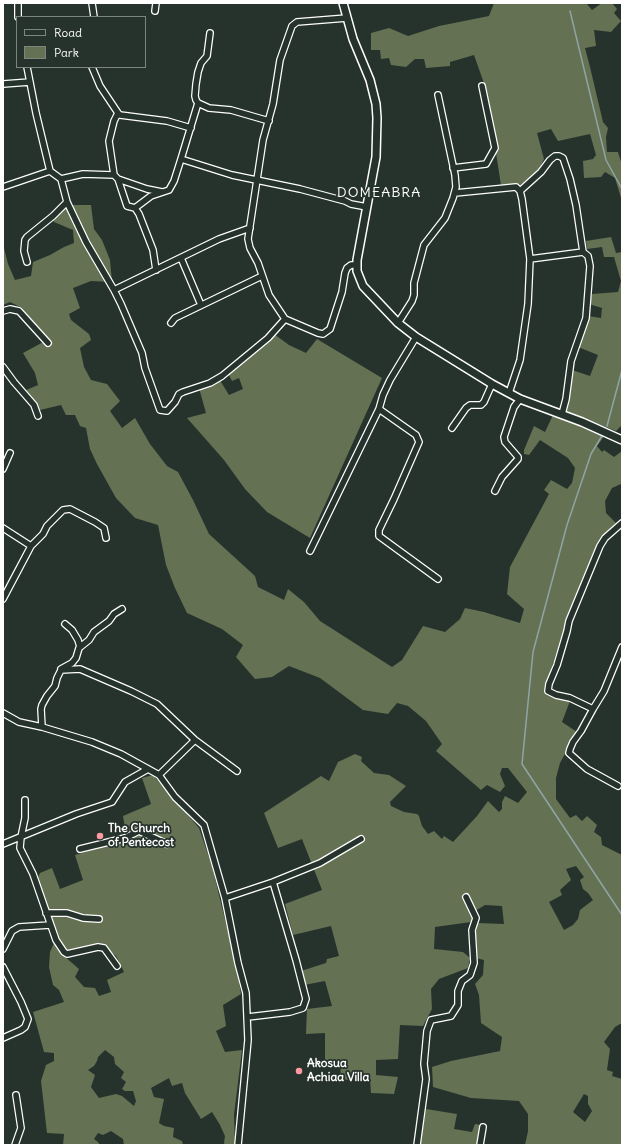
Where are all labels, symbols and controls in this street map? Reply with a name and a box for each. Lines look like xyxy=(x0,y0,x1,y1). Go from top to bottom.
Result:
legend xyxy=(16,16,146,68)
text: Road xyxy=(54,25,82,40)
text: Park xyxy=(54,45,79,60)
district label: DOMEABRA xyxy=(337,185,421,201)
place label: The Church of Pentecost xyxy=(108,822,174,850)
marker: The Church of Pentecost xyxy=(95,831,105,841)
place label: Akosua Achiaa Villa xyxy=(307,1057,369,1085)
marker: Akosua Achiaa Villa xyxy=(294,1066,304,1076)

